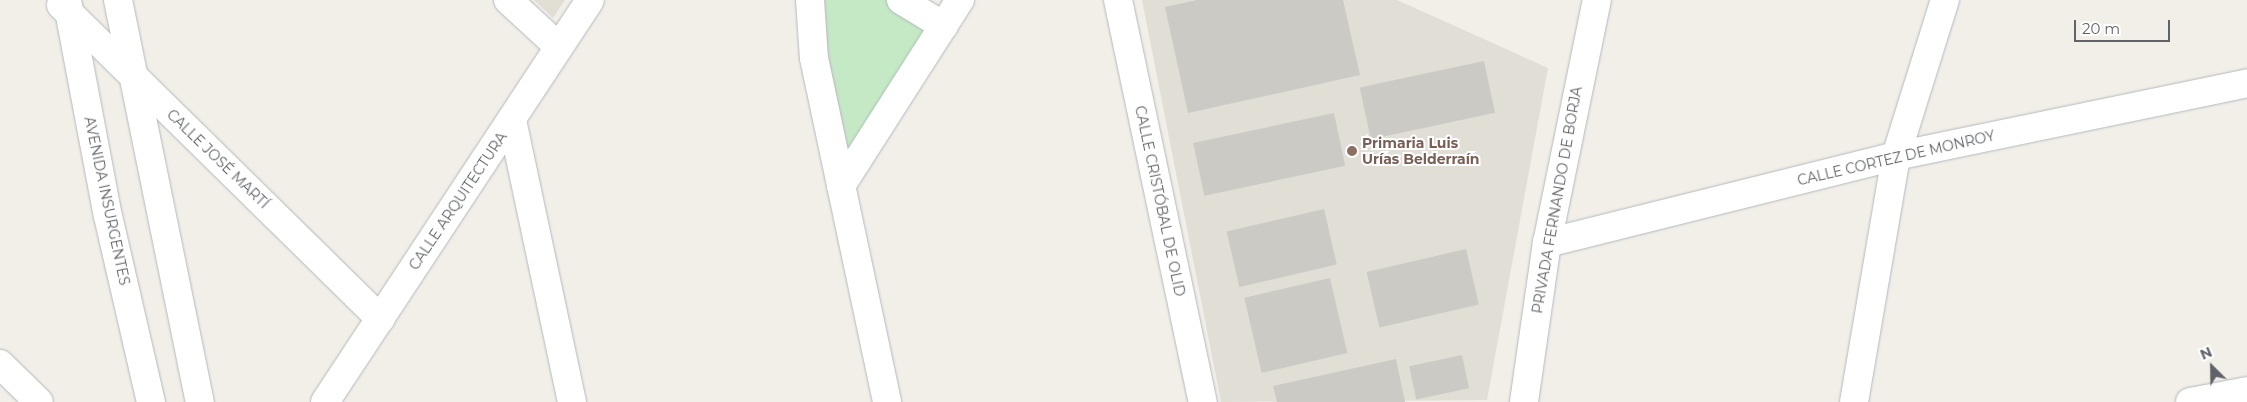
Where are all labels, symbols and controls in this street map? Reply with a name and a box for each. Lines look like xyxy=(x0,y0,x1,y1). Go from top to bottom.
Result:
scale bar xyxy=(2077,10,2173,42)
text: 20 m xyxy=(2082,19,2120,38)
street label: PRIVADA FERNANDO DE BORJA xyxy=(1529,85,1585,315)
street label: CALLE CRISTÓBAL DE OLID xyxy=(1132,104,1188,298)
street label: CALLE JOSÉ MARTÍ xyxy=(164,106,272,212)
street label: AVENIDA INSURGENTES xyxy=(81,115,133,287)
street label: CALLE CORTEZ DE MONROY xyxy=(1796,127,1996,189)
street label: CALLE ARQUITECTURA xyxy=(406,129,510,273)
place label: Primaria Luis Urías Belderraín xyxy=(1362,135,1480,168)
marker: Primaria Luis Urías Belderraín xyxy=(1346,145,1358,157)
north arrow xyxy=(2187,342,2237,392)
text: N xyxy=(2197,343,2215,364)

